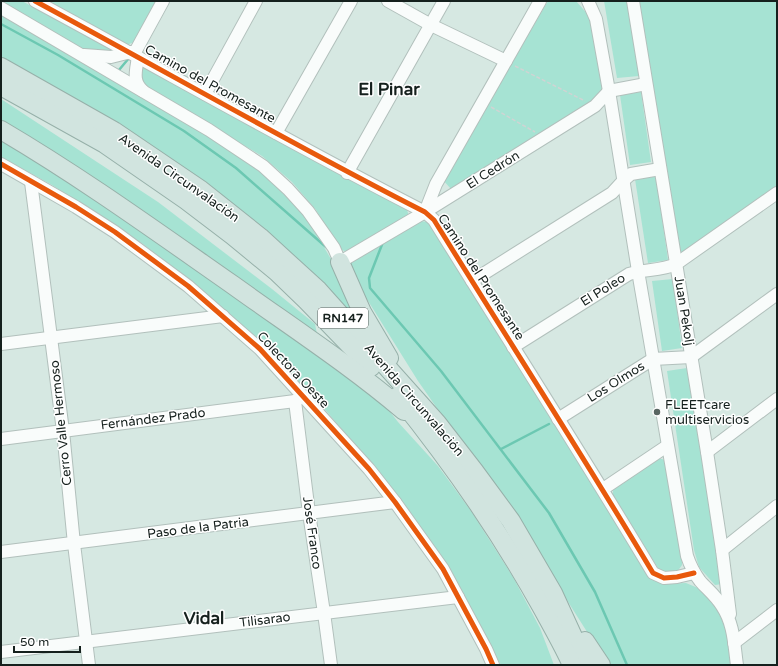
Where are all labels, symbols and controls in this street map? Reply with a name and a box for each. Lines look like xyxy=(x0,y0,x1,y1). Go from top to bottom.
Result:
street label: Camino del Promesante xyxy=(142,41,278,127)
district label: El Pinar xyxy=(358,79,420,100)
street label: Avenida Circunvalación xyxy=(116,130,242,226)
street label: El Cedrón xyxy=(463,147,523,193)
street label: Camino del Promesante xyxy=(434,211,528,343)
street label: El Poleo xyxy=(578,270,628,310)
street label: Juan Pekolj xyxy=(671,275,697,347)
road number: RN147 xyxy=(318,308,368,328)
street label: Colectora Oeste xyxy=(253,328,333,412)
street label: Avenida Circunvalación xyxy=(361,340,467,460)
street label: Los Olmos xyxy=(584,358,648,406)
street label: Cerro Valle Hermoso xyxy=(46,359,76,486)
place label: FLEETcare multiservicios xyxy=(665,397,749,428)
street label: Fernández Prado xyxy=(100,405,206,433)
marker: FLEETcare multiservicios xyxy=(652,407,662,417)
street label: José Franco xyxy=(299,496,325,571)
street label: Paso de la Patria xyxy=(146,514,250,542)
district label: Vidal xyxy=(184,608,224,629)
street label: Tilisarao xyxy=(239,609,291,631)
scale bar xyxy=(14,628,80,654)
text: 50 m xyxy=(20,635,49,649)

